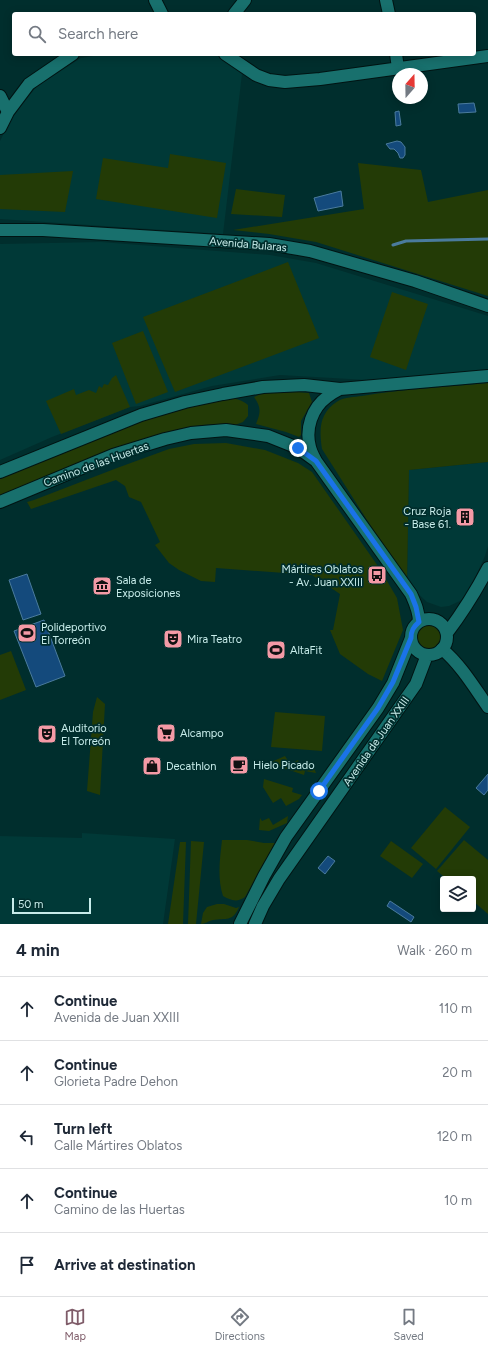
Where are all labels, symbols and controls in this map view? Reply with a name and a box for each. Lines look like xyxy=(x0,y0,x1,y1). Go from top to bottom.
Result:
search box xyxy=(12,12,476,56)
icon: search xyxy=(26,23,48,45)
text: Search here xyxy=(58,25,138,43)
north arrow xyxy=(392,68,428,104)
street label: Avenida Bularas xyxy=(209,235,287,254)
street label: Camino de las Huertas xyxy=(42,439,150,490)
route end xyxy=(289,439,307,457)
place label: Cruz Roja - Base 61. xyxy=(403,505,451,531)
building icon: Cruz Roja - Base 61. xyxy=(454,506,476,528)
place label: Mártires Oblatos - Av. Juan XXIII xyxy=(281,563,363,589)
bus stop icon: Mártires Oblatos - Av. Juan XXIII xyxy=(366,564,388,586)
place label: Sala de Exposiciones xyxy=(116,574,180,600)
museum icon: Sala de Exposiciones xyxy=(91,575,113,597)
place label: Polideportivo El Torreón xyxy=(41,621,106,647)
sports icon: Polideportivo El Torreón xyxy=(16,622,38,644)
theatre icon: Mira Teatro xyxy=(162,628,184,650)
place label: Mira Teatro xyxy=(187,633,242,646)
sports icon: AltaFit xyxy=(265,639,287,661)
place label: AltaFit xyxy=(290,644,322,657)
street label: Avenida de Juan XXIII xyxy=(341,694,412,789)
place label: Auditorio El Torreón xyxy=(61,722,110,748)
supermarket icon: Alcampo xyxy=(155,722,177,744)
theatre icon: Auditorio El Torreón xyxy=(36,723,58,745)
place label: Alcampo xyxy=(180,727,224,740)
cafe icon: Hielo Picado xyxy=(228,754,250,776)
shop icon: Decathlon xyxy=(141,755,163,777)
place label: Hielo Picado xyxy=(253,759,315,772)
place label: Decathlon xyxy=(166,760,216,773)
route start xyxy=(310,782,328,800)
map controls xyxy=(440,876,476,912)
button: layers xyxy=(440,876,476,912)
scale bar xyxy=(12,896,91,915)
text: 50 m xyxy=(18,898,43,911)
text: 4 min xyxy=(16,940,60,960)
text: Walk · 260 m xyxy=(397,943,472,958)
text: Continue xyxy=(54,992,117,1010)
icon: ahead xyxy=(16,998,38,1020)
text: 110 m xyxy=(439,1001,472,1016)
text: Avenida de Juan XXIII xyxy=(54,1010,180,1025)
text: Continue xyxy=(54,1056,117,1074)
icon: ahead xyxy=(16,1062,38,1084)
text: 20 m xyxy=(442,1065,472,1080)
text: Glorieta Padre Dehon xyxy=(54,1074,178,1089)
text: Turn left xyxy=(54,1120,112,1138)
icon: left xyxy=(16,1126,38,1148)
text: 120 m xyxy=(437,1129,472,1144)
text: Calle Mártires Oblatos xyxy=(54,1138,182,1153)
text: Continue xyxy=(54,1184,117,1202)
icon: ahead xyxy=(16,1190,38,1212)
text: 10 m xyxy=(444,1193,472,1208)
text: Camino de las Huertas xyxy=(54,1202,185,1217)
icon: arrive xyxy=(16,1254,38,1276)
text: Arrive at destination xyxy=(54,1256,195,1274)
tab: Map xyxy=(64,1306,86,1343)
tab: Directions xyxy=(215,1306,265,1343)
tab: Saved xyxy=(393,1306,424,1343)

